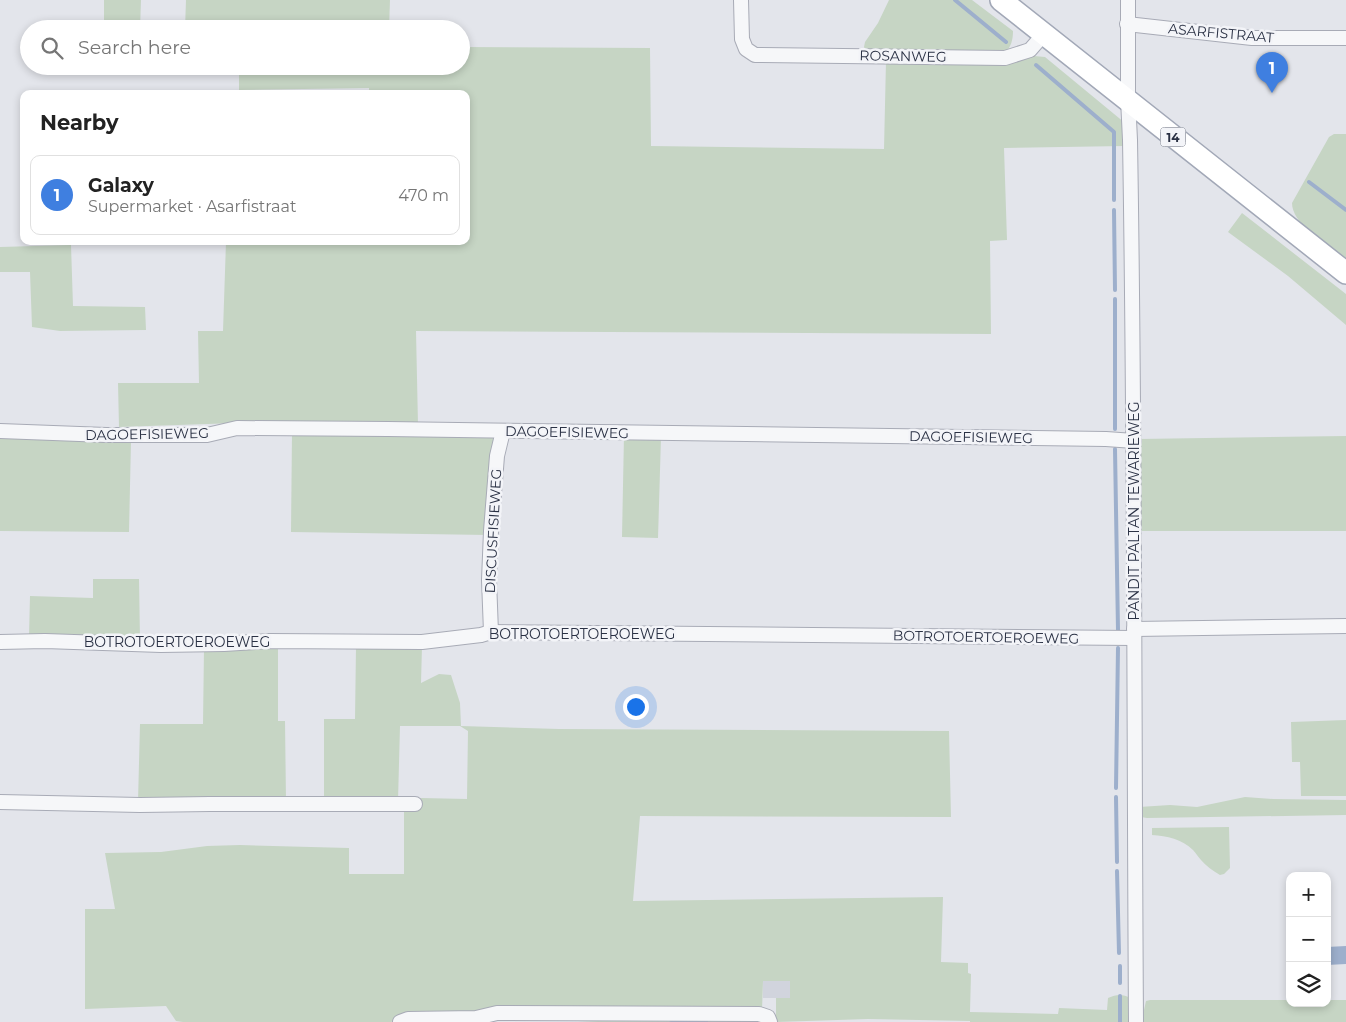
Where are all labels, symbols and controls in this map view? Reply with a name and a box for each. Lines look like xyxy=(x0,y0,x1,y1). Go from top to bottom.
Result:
street label: ASARFISTRAAT xyxy=(1167,19,1275,47)
search box xyxy=(20,20,470,75)
icon: search xyxy=(38,34,66,62)
text: Search here xyxy=(78,36,191,59)
street label: ROSANWEG xyxy=(859,46,947,66)
pin: 1 xyxy=(1256,52,1288,93)
text: Nearby xyxy=(40,110,119,135)
road number: 14 xyxy=(1160,128,1186,146)
text: Galaxy xyxy=(88,174,154,197)
text: 1 xyxy=(54,186,60,205)
text: 470 m xyxy=(398,186,449,205)
text: Supermarket · Asarfistraat xyxy=(88,197,296,216)
street label: PANDIT PALTAN TEWARIEWEG xyxy=(1125,401,1143,621)
street label: DAGOEFISIEWEG xyxy=(505,422,629,442)
street label: DAGOEFISIEWEG xyxy=(85,424,209,444)
street label: DAGOEFISIEWEG xyxy=(909,427,1033,447)
street label: DISCUSFISIEWEG xyxy=(481,468,505,594)
street label: BOTROTOERTOEROEWEG xyxy=(489,625,675,643)
street label: BOTROTOERTOEROEWEG xyxy=(893,626,1079,648)
street label: BOTROTOERTOEROEWEG xyxy=(84,633,270,651)
your location xyxy=(623,694,649,720)
map controls xyxy=(1286,872,1331,1007)
button: + xyxy=(1286,872,1331,917)
button: − xyxy=(1286,917,1331,962)
button: layers xyxy=(1286,962,1331,1007)

